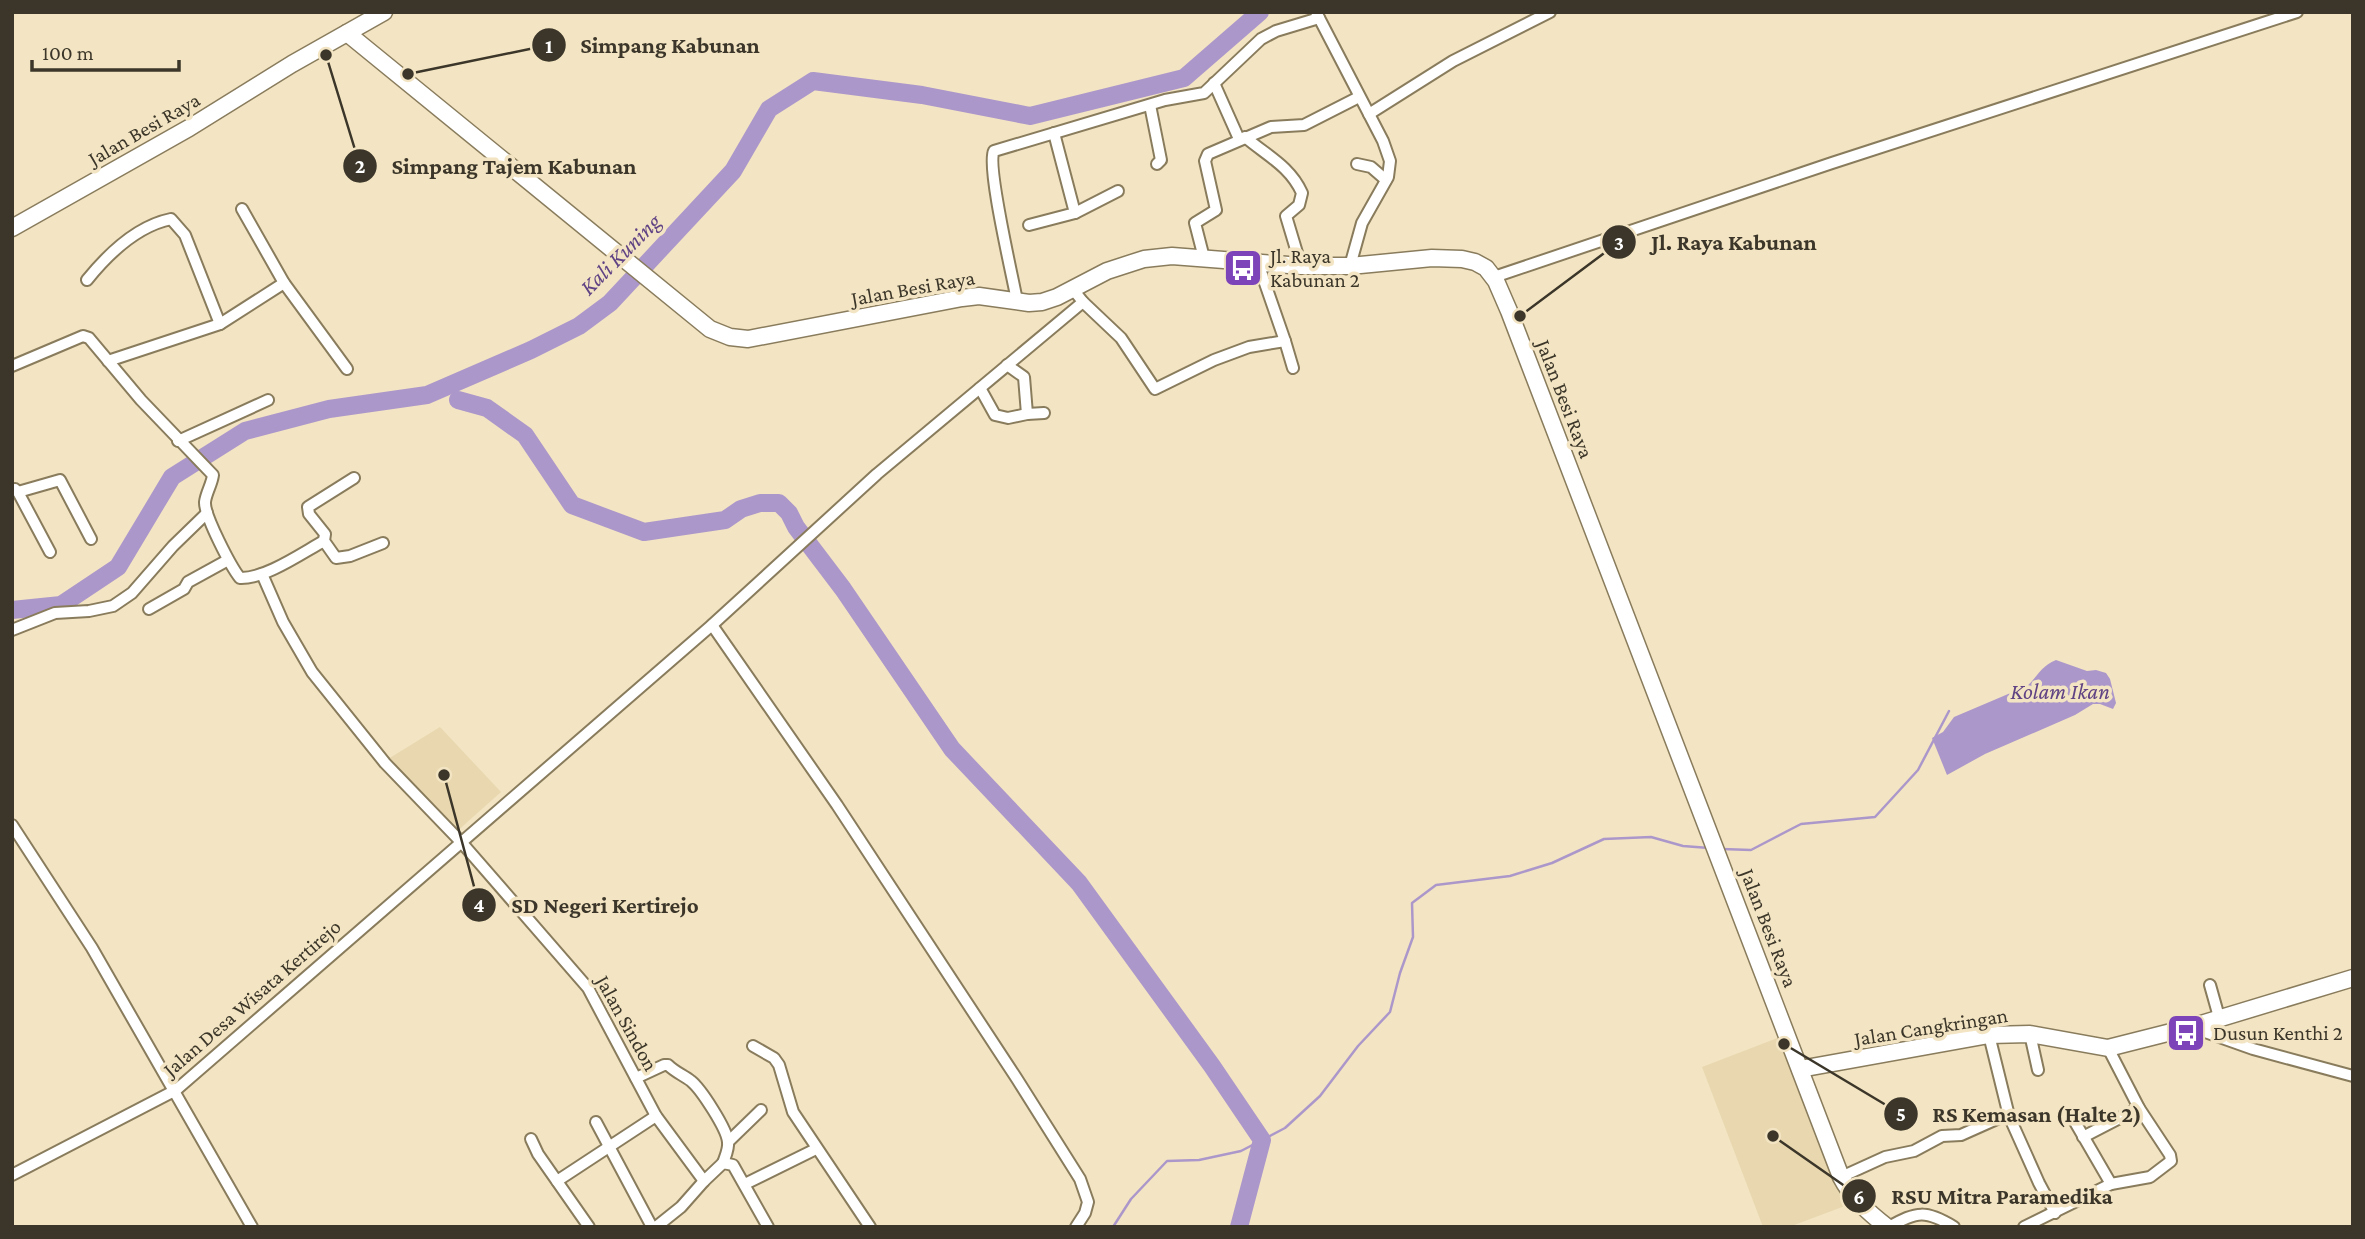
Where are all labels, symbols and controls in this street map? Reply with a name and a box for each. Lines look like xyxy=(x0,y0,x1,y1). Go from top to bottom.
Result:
callout: Simpang Kabunan xyxy=(532,23,774,67)
scale bar xyxy=(32,28,178,72)
text: Simpang Kabunan xyxy=(580,32,760,58)
text: 1 xyxy=(545,34,553,58)
text: 100 m xyxy=(42,41,94,65)
street label: Jalan Besi Raya xyxy=(82,87,204,172)
callout: Simpang Tajem Kabunan xyxy=(342,144,650,188)
text: Simpang Tajem Kabunan xyxy=(392,153,636,179)
text: 2 xyxy=(355,154,366,178)
water label: Kali Kuning xyxy=(574,207,667,300)
callout: Jl. Raya Kabunan xyxy=(1602,220,1830,264)
text: Jl. Raya Kabunan xyxy=(1649,229,1817,255)
text: 3 xyxy=(1614,231,1624,255)
place label: Jl. Raya Kabunan 2 xyxy=(1268,244,1360,292)
bus stop icon: Jl. Raya Kabunan 2 xyxy=(1222,247,1264,289)
street label: Jalan Besi Raya xyxy=(847,265,977,311)
street label: Jalan Besi Raya xyxy=(1531,334,1599,462)
water label: Kolam Ikan xyxy=(2010,678,2110,704)
street label: Jalan Besi Raya xyxy=(1735,863,1803,991)
callout: SD Negeri Kertirejo xyxy=(462,883,712,927)
text: SD Negeri Kertirejo xyxy=(511,892,699,918)
text: 4 xyxy=(473,893,485,917)
street label: Jalan Desa Wisata Kertirejo xyxy=(157,914,346,1083)
street label: Jalan Sindon xyxy=(590,969,663,1075)
street label: Jalan Cangkringan xyxy=(1851,1003,2010,1051)
bus stop icon: Dusun Kenthi 2 xyxy=(2165,1012,2207,1054)
place label: Dusun Kenthi 2 xyxy=(2213,1021,2343,1045)
callout: RS Kemasan (Halte 2) xyxy=(1883,1092,2156,1136)
text: RS Kemasan (Halte 2) xyxy=(1932,1101,2142,1128)
text: 5 xyxy=(1896,1102,1906,1126)
callout: RSU Mitra Paramedika xyxy=(1842,1174,2126,1218)
text: RSU Mitra Paramedika xyxy=(1891,1183,2114,1209)
text: 6 xyxy=(1853,1185,1865,1209)

